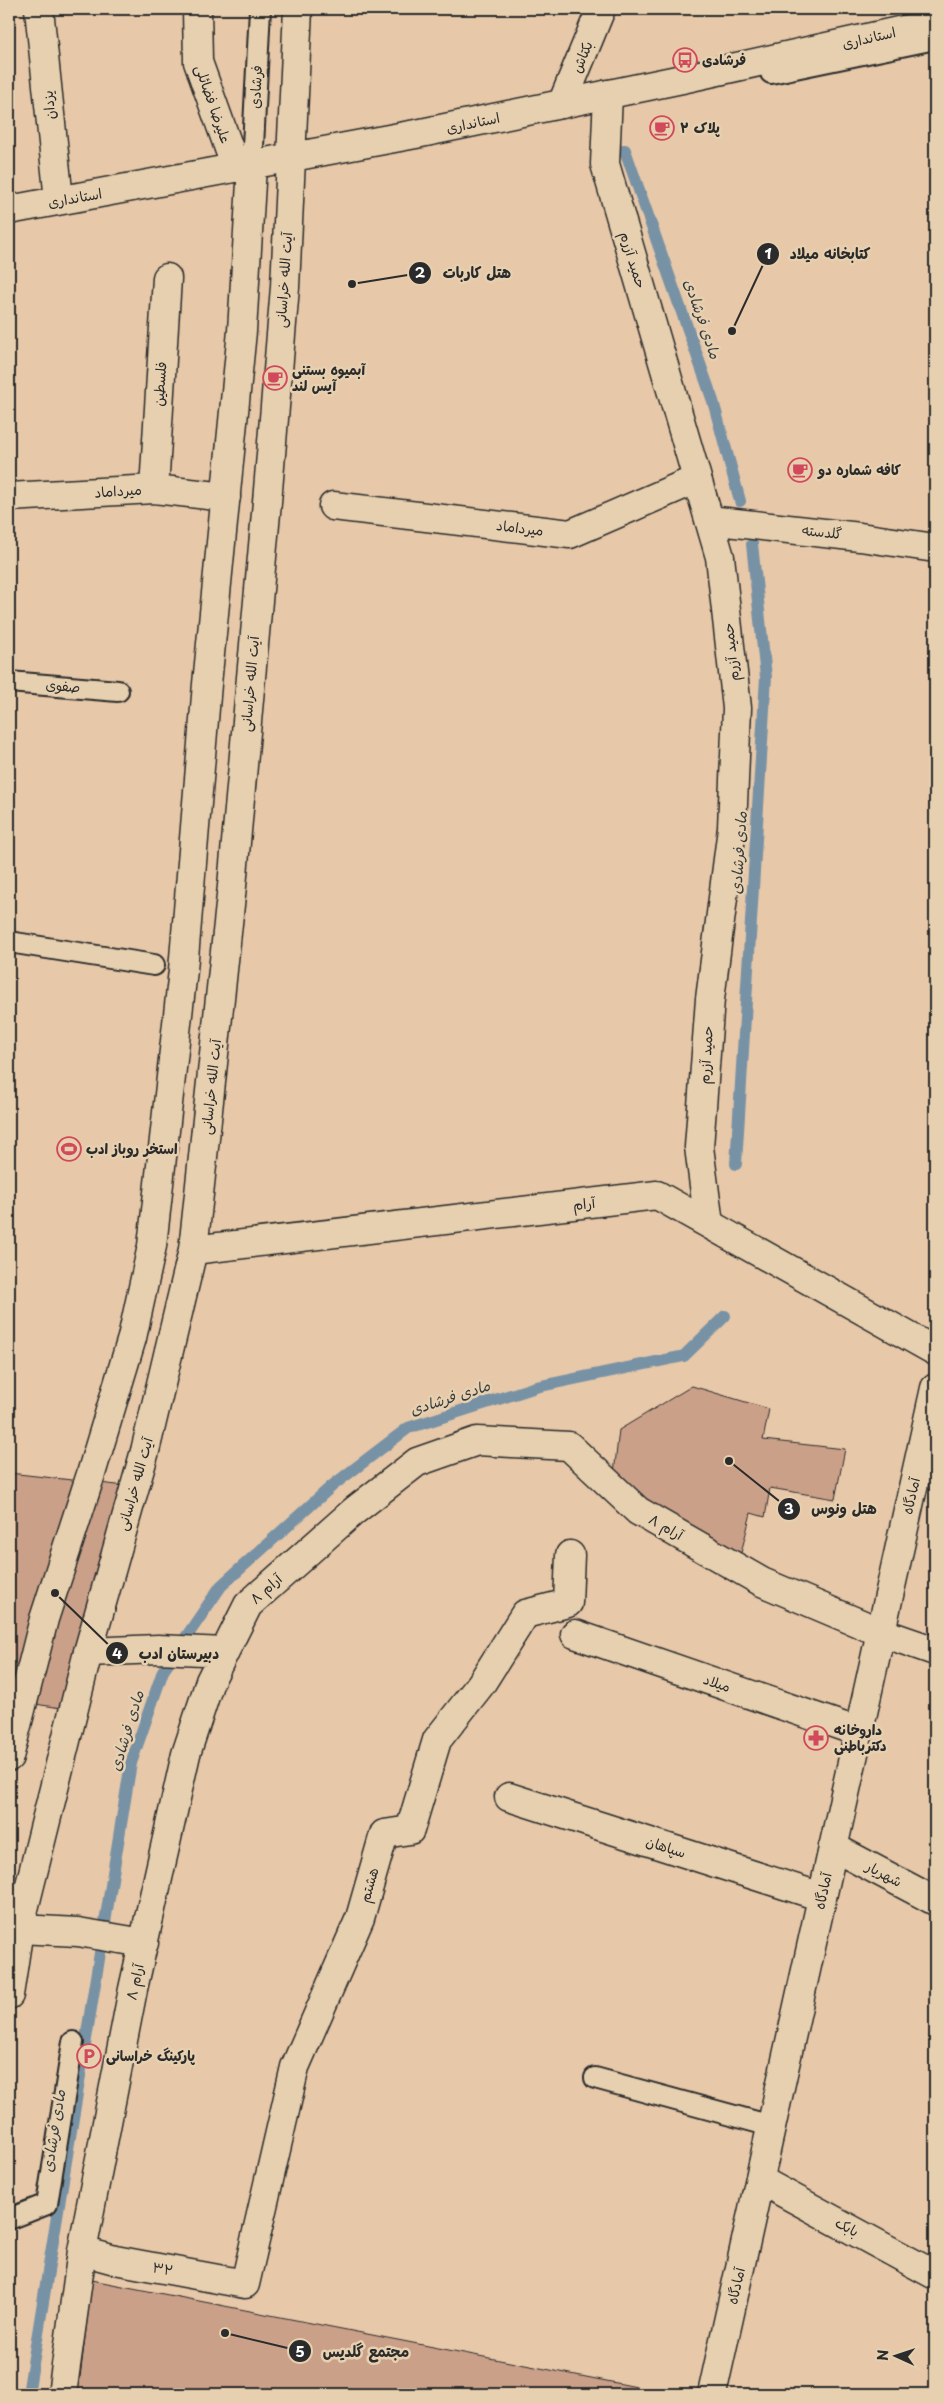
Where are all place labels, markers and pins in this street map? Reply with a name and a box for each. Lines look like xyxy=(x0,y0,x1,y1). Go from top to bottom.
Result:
bus stop icon: فرشادی xyxy=(672,47,698,73)
place label: فرشادی xyxy=(702,49,746,70)
cafe icon: پلاک ۲ xyxy=(649,115,675,141)
place label: پلاک ۲ xyxy=(680,117,720,138)
callout: کتابخانه میلاد xyxy=(755,239,881,269)
callout: هتل کاربات xyxy=(407,258,521,288)
place label: آبمیوه بستنی آیس لند xyxy=(292,359,366,396)
cafe icon: آبمیوه بستنی آیس لند xyxy=(262,365,288,391)
cafe icon: کافه شماره دو xyxy=(787,457,813,483)
place label: کافه شماره دو xyxy=(817,459,902,480)
sports icon: استخر روباز ادب xyxy=(56,1136,82,1162)
place label: استخر روباز ادب xyxy=(86,1138,178,1159)
callout: هتل ونوس xyxy=(776,1494,887,1524)
callout: دبیرستان ادب xyxy=(104,1638,229,1668)
place label: داروخانه دکترباطنی xyxy=(834,1719,886,1756)
pharmacy icon: داروخانه دکترباطنی xyxy=(803,1725,829,1751)
parking icon: پارکینگ خراسانی xyxy=(76,2043,102,2069)
place label: پارکینگ خراسانی xyxy=(106,2045,195,2066)
callout: مجتمع گلدیس xyxy=(288,2336,419,2366)

